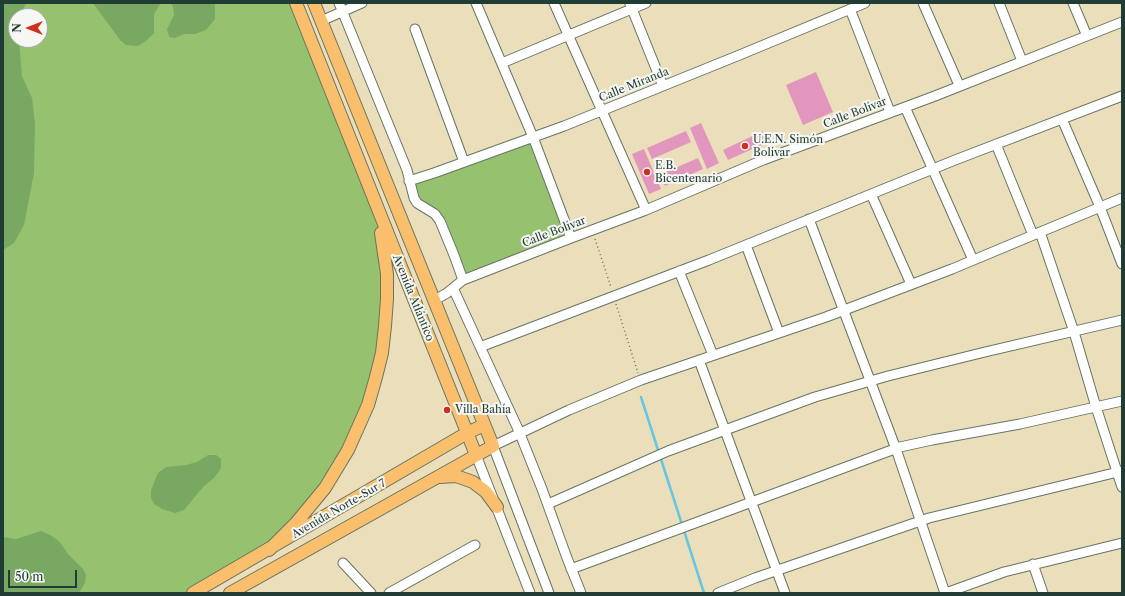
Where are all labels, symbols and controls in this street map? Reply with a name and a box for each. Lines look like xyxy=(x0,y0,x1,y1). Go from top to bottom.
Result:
north arrow xyxy=(8,8,48,48)
text: N xyxy=(10,23,24,33)
street label: Calle Miranda xyxy=(597,65,671,105)
street label: Calle Bolívar xyxy=(821,95,889,131)
place label: U.E.N. Simón Bolívar xyxy=(753,133,823,159)
marker: U.E.N. Simón Bolívar xyxy=(740,141,750,151)
place label: E.B. Bicentenario xyxy=(655,159,722,185)
marker: E.B. Bicentenario xyxy=(642,167,652,177)
street label: Calle Bolívar xyxy=(520,214,588,250)
street label: Avenida Atlántico xyxy=(390,253,436,343)
place label: Villa Bahía xyxy=(455,403,511,417)
marker: Villa Bahía xyxy=(442,405,452,415)
street label: Avenida Norte-Sur 7 xyxy=(290,477,388,541)
scale bar xyxy=(10,562,79,588)
text: 50 m xyxy=(15,569,44,584)

